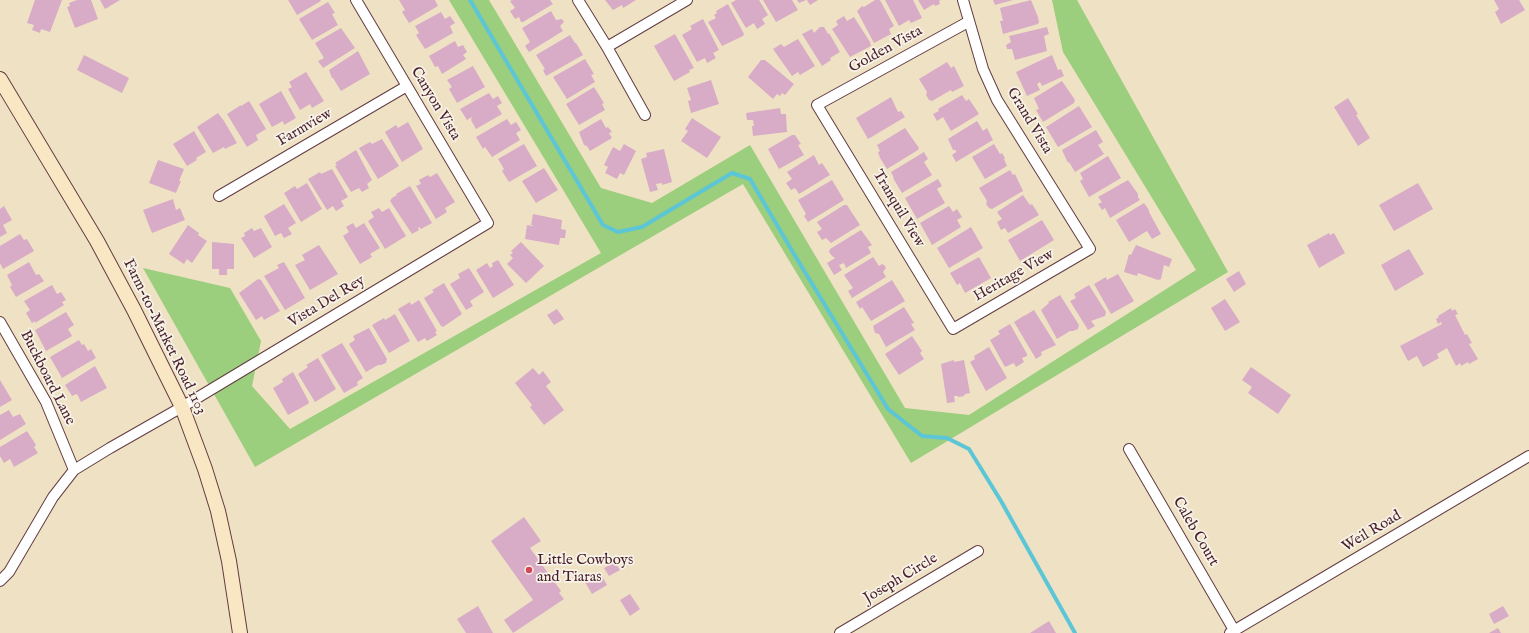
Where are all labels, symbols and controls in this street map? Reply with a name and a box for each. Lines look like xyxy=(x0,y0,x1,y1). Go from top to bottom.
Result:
street label: Golden Vista xyxy=(846,23,926,77)
street label: Canyon Vista xyxy=(406,64,464,144)
street label: Grand Vista xyxy=(1002,85,1056,157)
street label: Farmview xyxy=(275,105,335,151)
street label: Tranquil View xyxy=(868,167,928,251)
street label: Heritage View xyxy=(971,246,1057,306)
street label: Farm-to-Market Road 1103 xyxy=(119,256,209,418)
street label: Vista Del Rey xyxy=(286,272,368,332)
street label: Buckboard Lane xyxy=(15,328,79,428)
street label: Caleb Court xyxy=(1168,494,1222,570)
street label: Weil Road xyxy=(1339,507,1405,557)
street label: Joseph Circle xyxy=(861,550,941,608)
place label: Little Cowboys and Tiaras xyxy=(537,552,633,587)
marker: Little Cowboys and Tiaras xyxy=(524,565,534,575)

